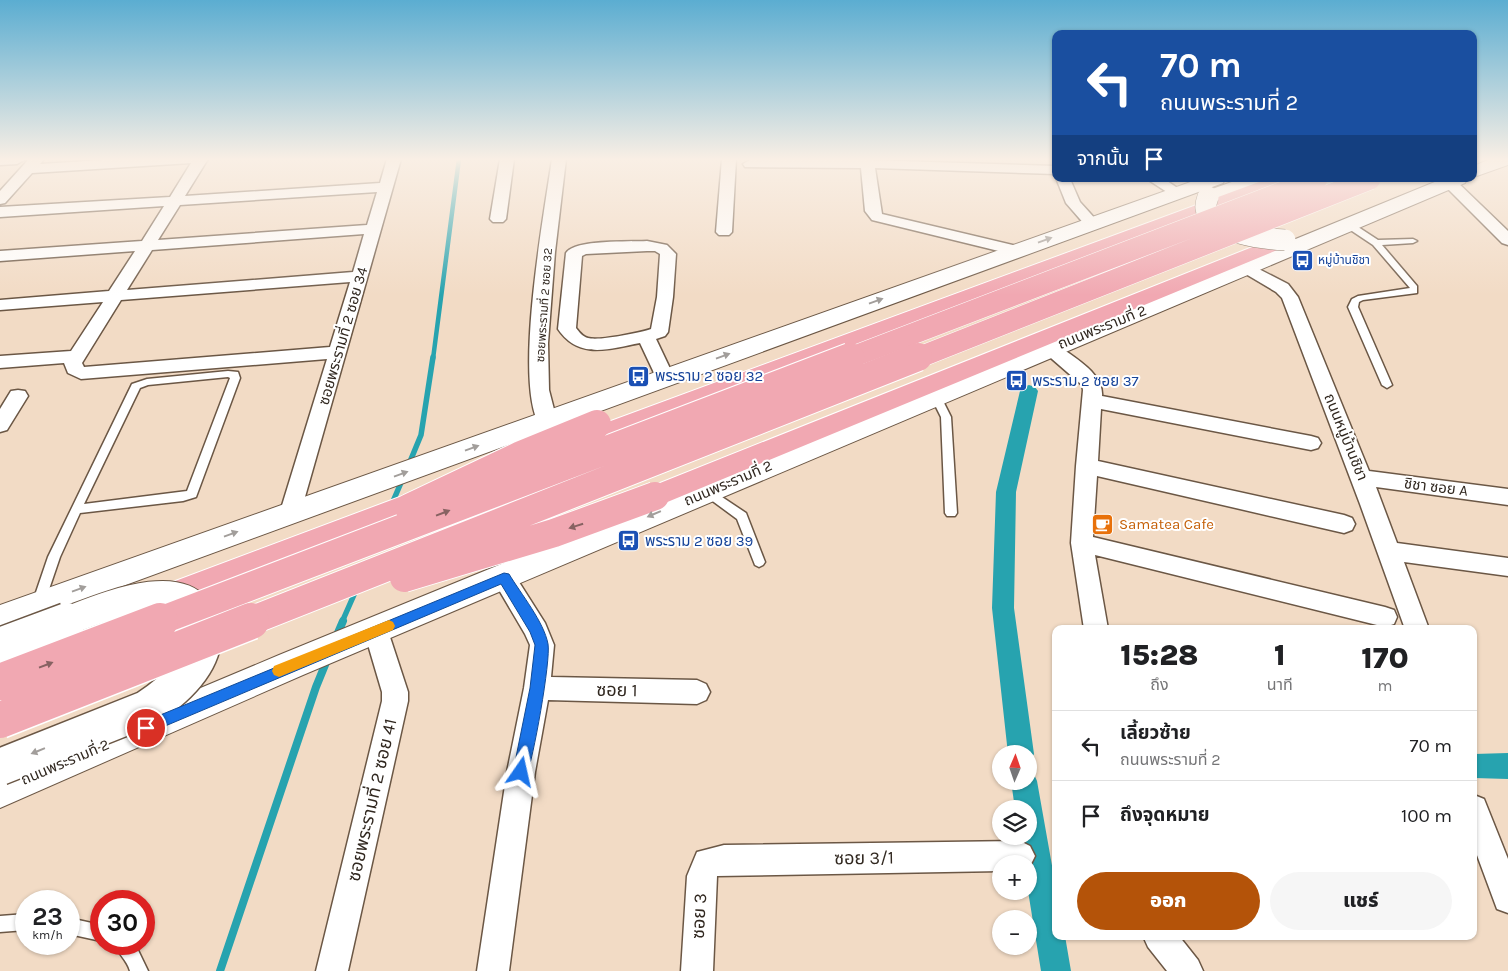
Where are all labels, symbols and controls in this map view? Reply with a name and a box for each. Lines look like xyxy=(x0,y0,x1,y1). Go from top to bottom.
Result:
text: 70 m xyxy=(1160,45,1242,86)
icon: left xyxy=(1077,50,1142,115)
text: ถนนพระรามที่ 2 xyxy=(1160,90,1298,116)
icon: arrive xyxy=(1140,145,1168,173)
text: จากนั้น xyxy=(1077,148,1130,170)
one-way arrow xyxy=(1038,236,1053,244)
street label: ซอยพระรามที่ 2 ซอย 32 xyxy=(531,247,555,363)
bus stop icon: หมู่บ้านชิชา xyxy=(1290,248,1314,272)
place label: หมู่บ้านชิชา xyxy=(1318,253,1370,267)
street label: ซอยพระรามที่ 2 ซอย 34 xyxy=(313,264,372,407)
one-way arrow xyxy=(868,297,883,304)
street label: ถนนพระรามที่ 2 xyxy=(1054,299,1149,353)
one-way arrow xyxy=(716,352,731,360)
bus stop icon: พระราม 2 ซอย 32 xyxy=(627,364,651,388)
place label: พระราม 2 ซอย 32 xyxy=(655,367,763,385)
bus stop icon: พระราม 2 ซอย 37 xyxy=(1004,369,1028,393)
place label: พระราม 2 ซอย 37 xyxy=(1032,372,1139,390)
street label: ถนนหมู่บ้านชิชา xyxy=(1320,391,1372,483)
one-way arrow xyxy=(465,444,480,452)
street label: ถนนพระรามที่ 2 xyxy=(680,454,775,510)
one-way arrow xyxy=(394,470,409,477)
street label: ชิชา ซอย A xyxy=(1403,474,1469,500)
one-way arrow xyxy=(435,509,450,516)
one-way arrow xyxy=(647,511,661,519)
cafe icon: Samatea Cafe xyxy=(1091,512,1115,536)
place label: Samatea Cafe xyxy=(1119,515,1214,533)
one-way arrow xyxy=(569,523,584,530)
bus stop icon: พระราม 2 ซอย 39 xyxy=(617,529,641,553)
one-way arrow xyxy=(224,530,239,537)
place label: พระราม 2 ซอย 39 xyxy=(645,532,753,550)
one-way arrow xyxy=(71,585,86,592)
text: 15:28 xyxy=(1120,637,1199,673)
text: 1 xyxy=(1274,637,1286,673)
text: 170 xyxy=(1361,640,1409,676)
one-way arrow xyxy=(38,661,53,668)
text: ถึง xyxy=(1150,675,1169,694)
text: นาที xyxy=(1267,675,1293,694)
text: m xyxy=(1377,676,1392,695)
street label: ซอย 1 xyxy=(596,679,638,701)
pin xyxy=(125,707,167,749)
icon: arrive xyxy=(132,714,160,742)
street label: ซอยพระรามที่ 2 ซอย 41 xyxy=(341,716,401,884)
text: เลี้ยวซ้าย xyxy=(1120,722,1191,744)
icon: left xyxy=(1077,732,1105,760)
street label: ถนนพระรามที่ 2 xyxy=(17,733,112,789)
text: 70 m xyxy=(1410,735,1452,757)
position arrow xyxy=(494,745,546,797)
north arrow xyxy=(992,745,1038,790)
map controls xyxy=(992,745,1037,955)
one-way arrow xyxy=(30,747,45,755)
text: ถนนพระรามที่ 2 xyxy=(1120,750,1221,769)
button: layers xyxy=(992,800,1037,845)
icon: arrive xyxy=(1077,802,1105,830)
text: ถึงจุดหมาย xyxy=(1120,804,1210,826)
text: 100 m xyxy=(1401,805,1452,827)
street label: ซอย 3/1 xyxy=(834,846,894,870)
button: + xyxy=(992,855,1037,900)
button: ออก xyxy=(1077,872,1260,930)
button: แชร์ xyxy=(1270,872,1452,930)
speed limit sign: 30 xyxy=(90,890,155,955)
street label: ซอย 3 xyxy=(687,892,711,940)
text: 23 xyxy=(32,902,63,931)
button: − xyxy=(992,910,1037,955)
text: km/h xyxy=(32,928,63,942)

